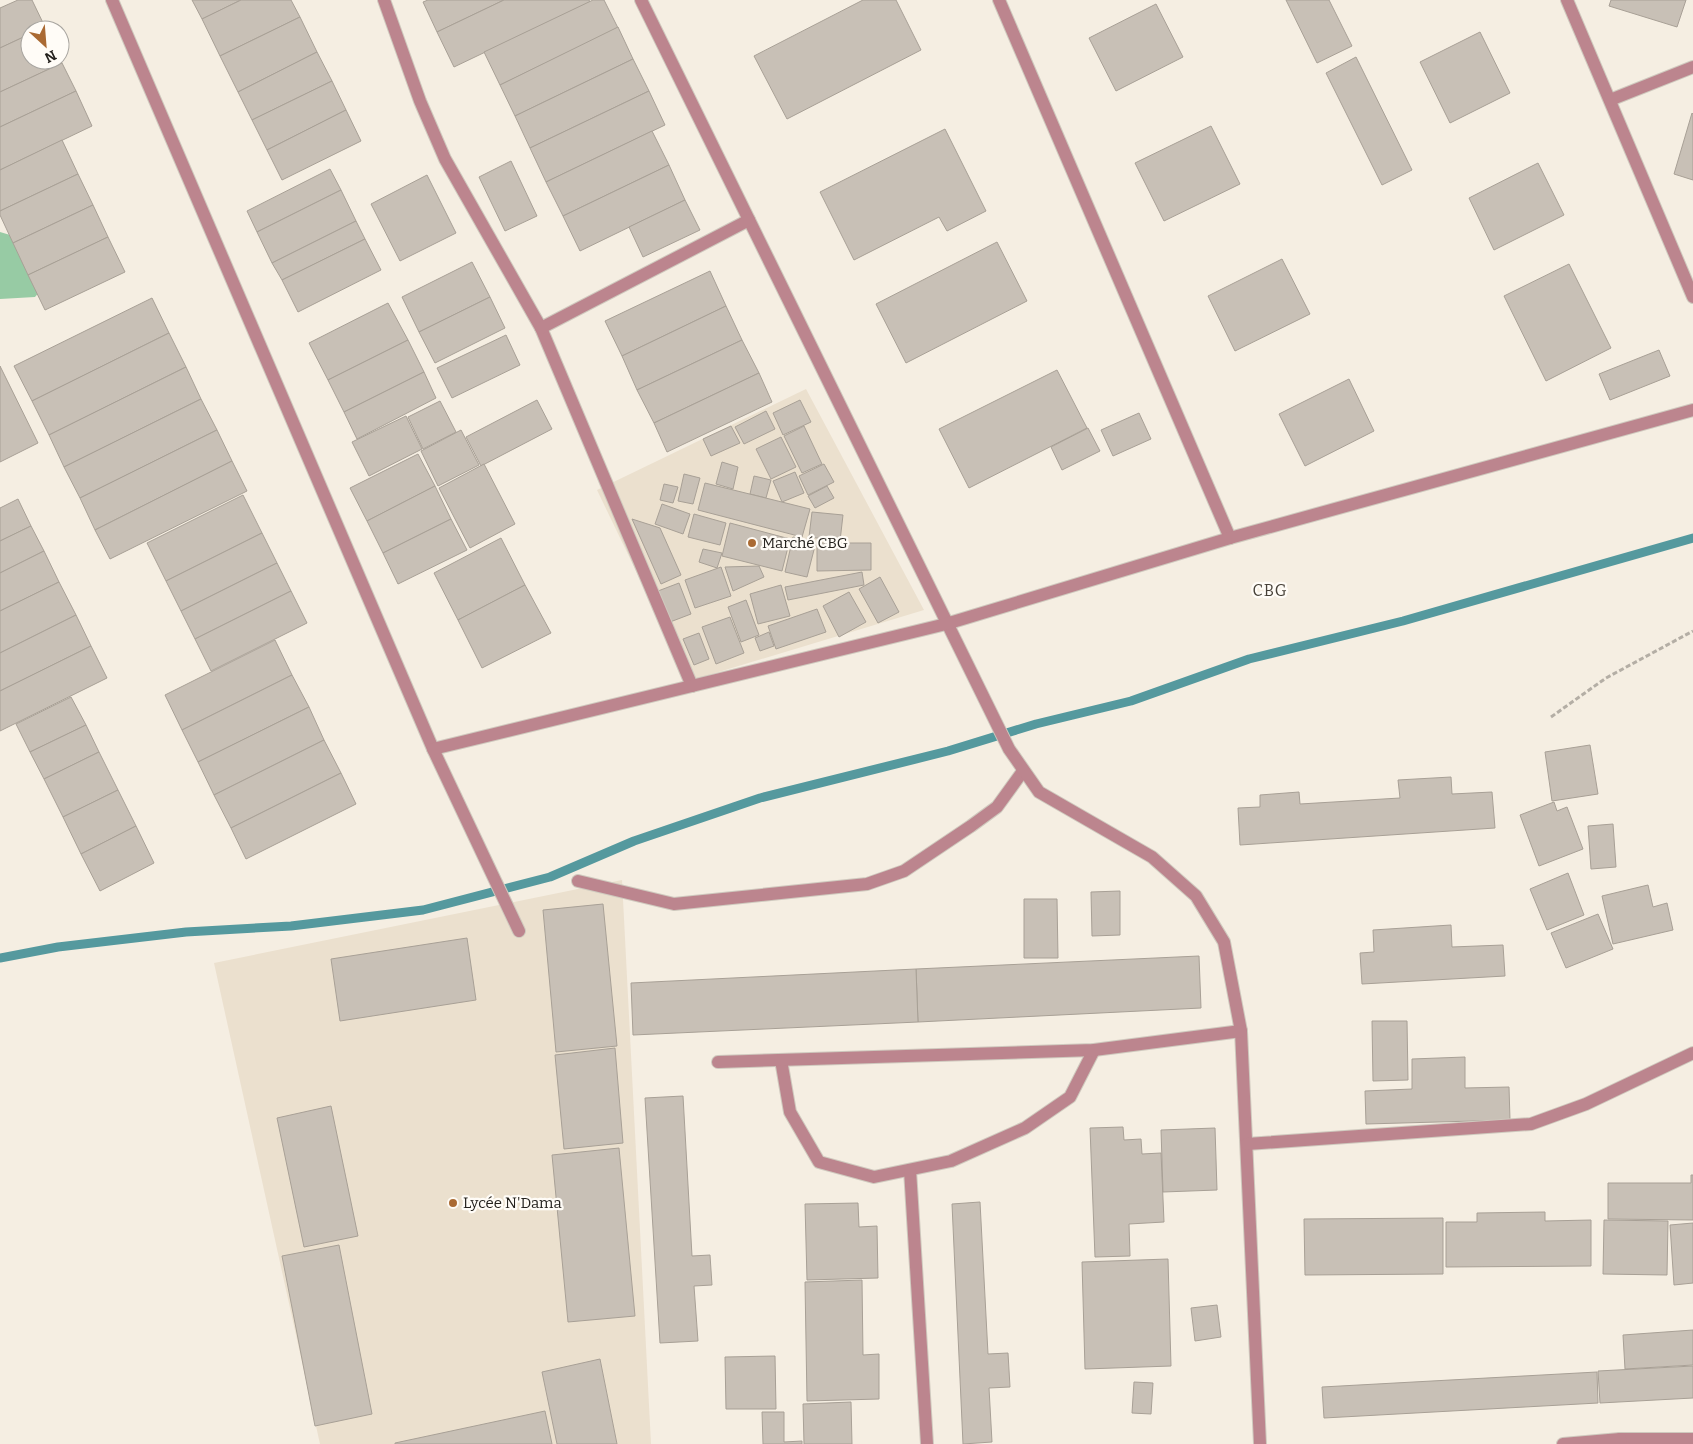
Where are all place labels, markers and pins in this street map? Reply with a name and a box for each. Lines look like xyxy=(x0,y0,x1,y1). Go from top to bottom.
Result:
place label: Marché CBG xyxy=(762,534,848,552)
marker: Marché CBG xyxy=(746,537,758,549)
place label: Lycée N'Dama xyxy=(463,1194,562,1212)
marker: Lycée N'Dama xyxy=(447,1197,459,1209)

